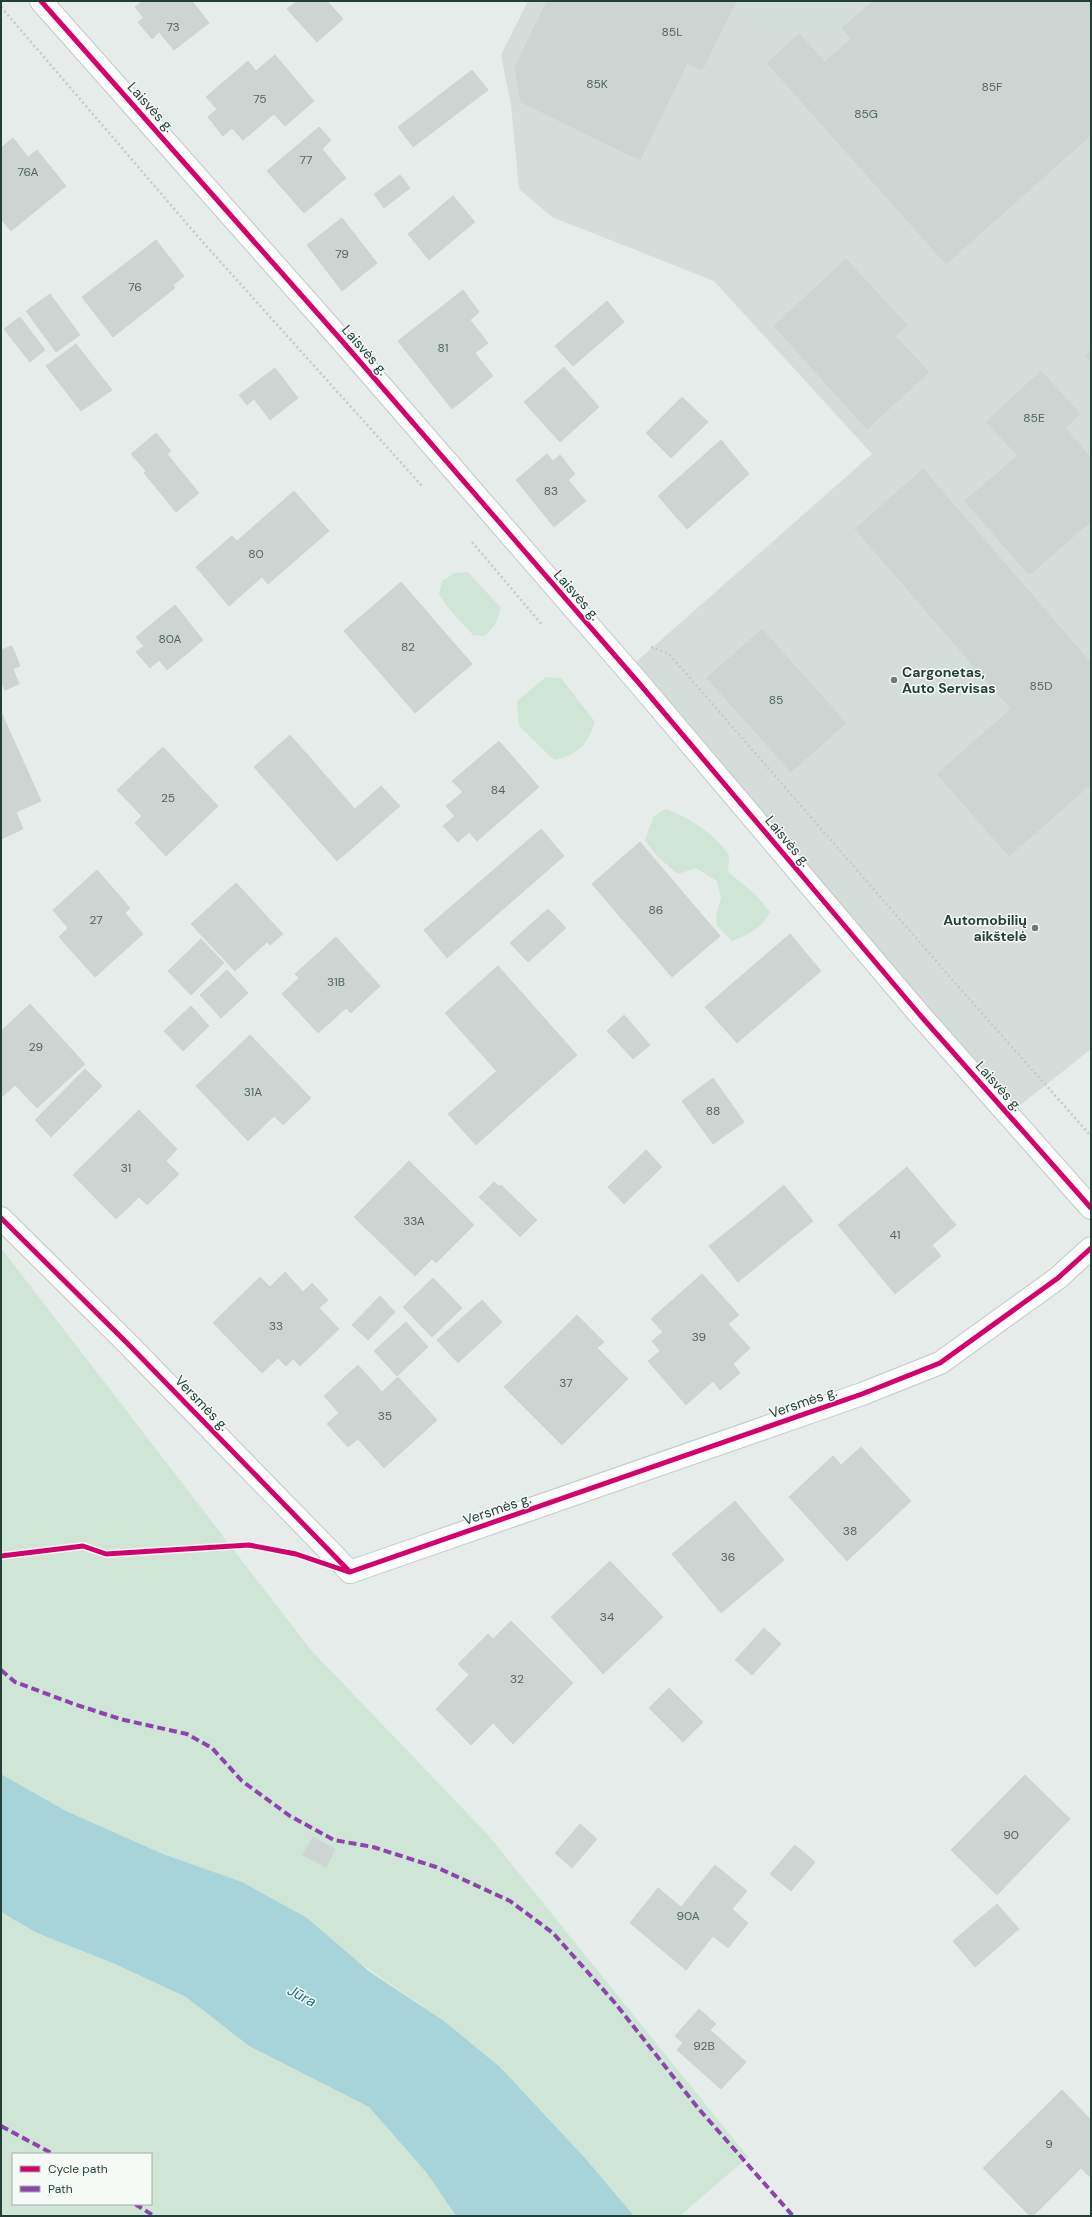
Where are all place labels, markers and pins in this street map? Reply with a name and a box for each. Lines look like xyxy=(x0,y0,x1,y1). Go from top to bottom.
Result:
place label: Cargonetas, Auto Servisas xyxy=(902,663,996,697)
marker: Cargonetas, Auto Servisas xyxy=(889,675,899,685)
place label: Automobilių aikštelė xyxy=(943,911,1027,945)
marker: Automobilių aikštelė xyxy=(1030,923,1040,933)

